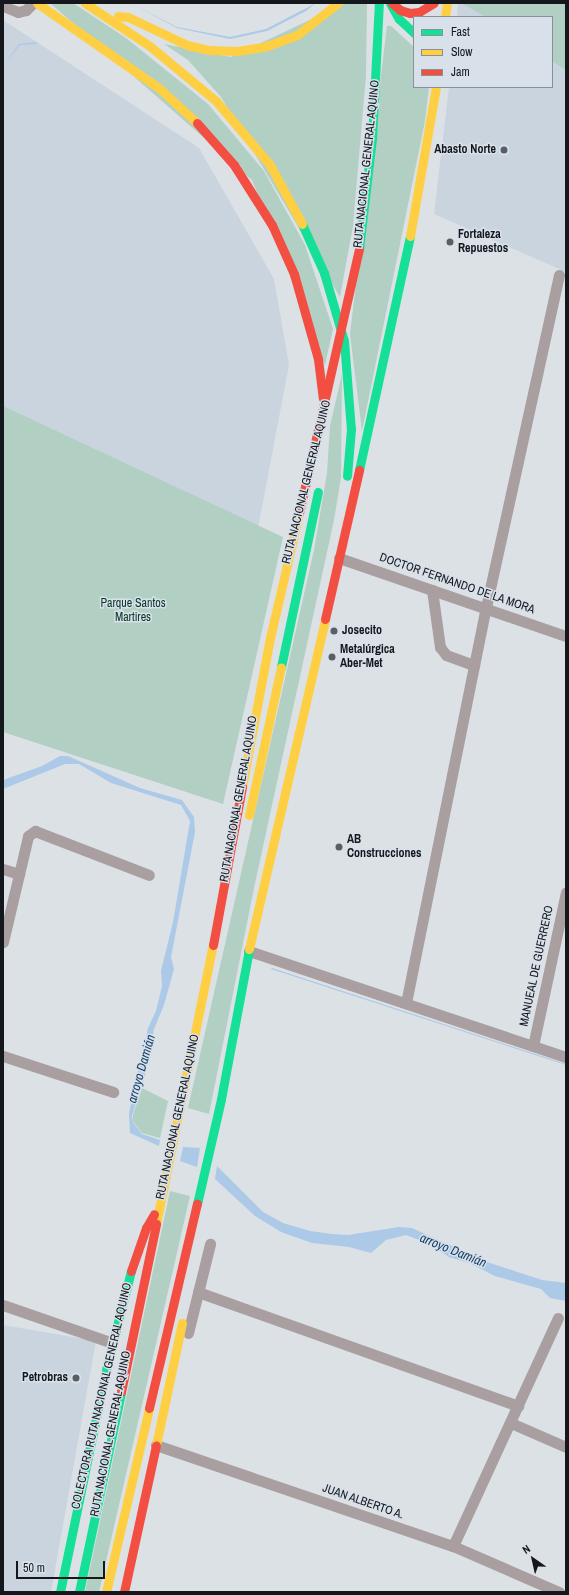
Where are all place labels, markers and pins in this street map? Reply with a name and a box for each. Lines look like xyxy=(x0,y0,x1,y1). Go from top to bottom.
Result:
place label: Abasto Norte xyxy=(434,143,496,157)
marker: Abasto Norte xyxy=(499,145,509,155)
place label: Fortaleza Repuestos xyxy=(458,228,508,256)
marker: Fortaleza Repuestos xyxy=(445,237,455,247)
place label: Josecito xyxy=(342,624,382,638)
marker: Josecito xyxy=(329,626,339,636)
place label: Metalúrgica Aber-Met xyxy=(340,643,395,671)
marker: Metalúrgica Aber-Met xyxy=(327,652,337,662)
place label: AB Construcciones xyxy=(347,833,421,861)
marker: AB Construcciones xyxy=(334,842,344,852)
place label: Petrobras xyxy=(22,1371,68,1385)
marker: Petrobras xyxy=(71,1373,81,1383)

